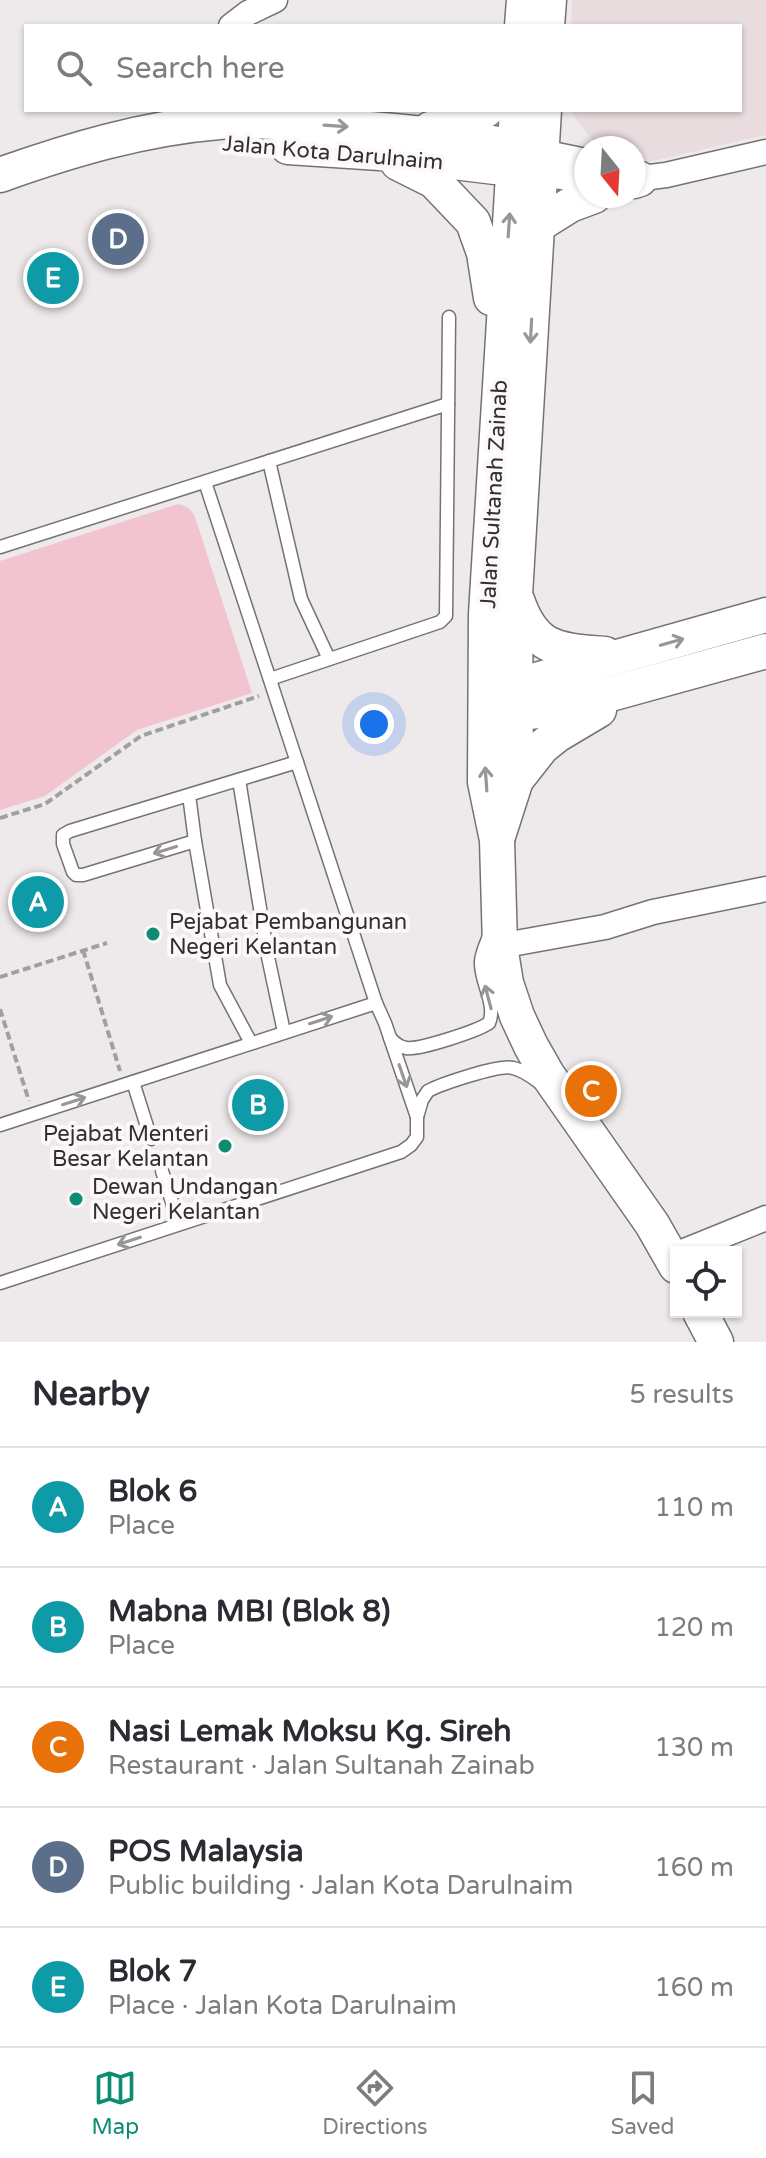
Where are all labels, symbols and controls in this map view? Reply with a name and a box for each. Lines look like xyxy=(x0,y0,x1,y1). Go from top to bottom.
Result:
search box xyxy=(24,24,742,112)
icon: search xyxy=(52,46,96,90)
text: Search here xyxy=(116,50,285,87)
one-way arrow xyxy=(323,119,349,134)
street label: Jalan Kota Darulnaim xyxy=(221,130,444,176)
north arrow xyxy=(574,136,646,208)
pin: D xyxy=(92,209,144,269)
one-way arrow xyxy=(502,212,517,239)
pin: E xyxy=(27,248,79,308)
one-way arrow xyxy=(523,317,538,344)
street label: Jalan Sultanah Zainab xyxy=(475,379,513,609)
one-way arrow xyxy=(658,633,684,648)
your location xyxy=(354,704,394,744)
one-way arrow xyxy=(478,766,493,793)
one-way arrow xyxy=(153,843,179,858)
pin: A xyxy=(12,872,64,932)
place label: Pejabat Pembangunan Negeri Kelantan xyxy=(169,909,407,960)
marker: Pejabat Pembangunan Negeri Kelantan xyxy=(144,925,162,943)
one-way arrow xyxy=(479,984,494,1010)
one-way arrow xyxy=(309,1012,334,1027)
pin: C xyxy=(565,1061,617,1121)
one-way arrow xyxy=(397,1063,412,1088)
pin: B xyxy=(232,1075,284,1135)
one-way arrow xyxy=(61,1093,86,1107)
place label: Pejabat Menteri Besar Kelantan xyxy=(43,1121,209,1172)
marker: Pejabat Menteri Besar Kelantan xyxy=(216,1137,234,1155)
place label: Dewan Undangan Negeri Kelantan xyxy=(92,1174,278,1225)
marker: Dewan Undangan Negeri Kelantan xyxy=(67,1190,85,1208)
one-way arrow xyxy=(117,1234,142,1249)
map controls xyxy=(670,1246,742,1318)
button: locate xyxy=(670,1246,742,1318)
text: Nearby xyxy=(32,1374,150,1415)
text: 5 results xyxy=(629,1379,734,1410)
text: Blok 6 xyxy=(108,1473,197,1510)
text: A xyxy=(48,1492,68,1523)
text: 110 m xyxy=(654,1492,734,1523)
text: Place xyxy=(108,1510,175,1541)
text: Mabna MBI (Blok 8) xyxy=(108,1593,390,1630)
text: B xyxy=(49,1612,67,1643)
text: 120 m xyxy=(654,1612,734,1643)
text: Place xyxy=(108,1630,175,1661)
text: Nasi Lemak Moksu Kg. Sireh xyxy=(108,1713,512,1750)
text: C xyxy=(49,1732,67,1763)
text: 130 m xyxy=(654,1732,734,1763)
text: Restaurant · Jalan Sultanah Zainab xyxy=(108,1750,535,1781)
text: POS Malaysia xyxy=(108,1833,304,1870)
text: D xyxy=(48,1852,68,1883)
text: 160 m xyxy=(654,1852,734,1883)
text: Public building · Jalan Kota Darulnaim xyxy=(108,1870,573,1901)
text: Blok 7 xyxy=(108,1953,197,1990)
text: E xyxy=(50,1972,66,2003)
text: 160 m xyxy=(654,1972,734,2003)
text: Place · Jalan Kota Darulnaim xyxy=(108,1990,457,2021)
tab: Map xyxy=(92,2066,139,2140)
tab: Directions xyxy=(322,2066,428,2140)
tab: Saved xyxy=(611,2066,674,2140)

